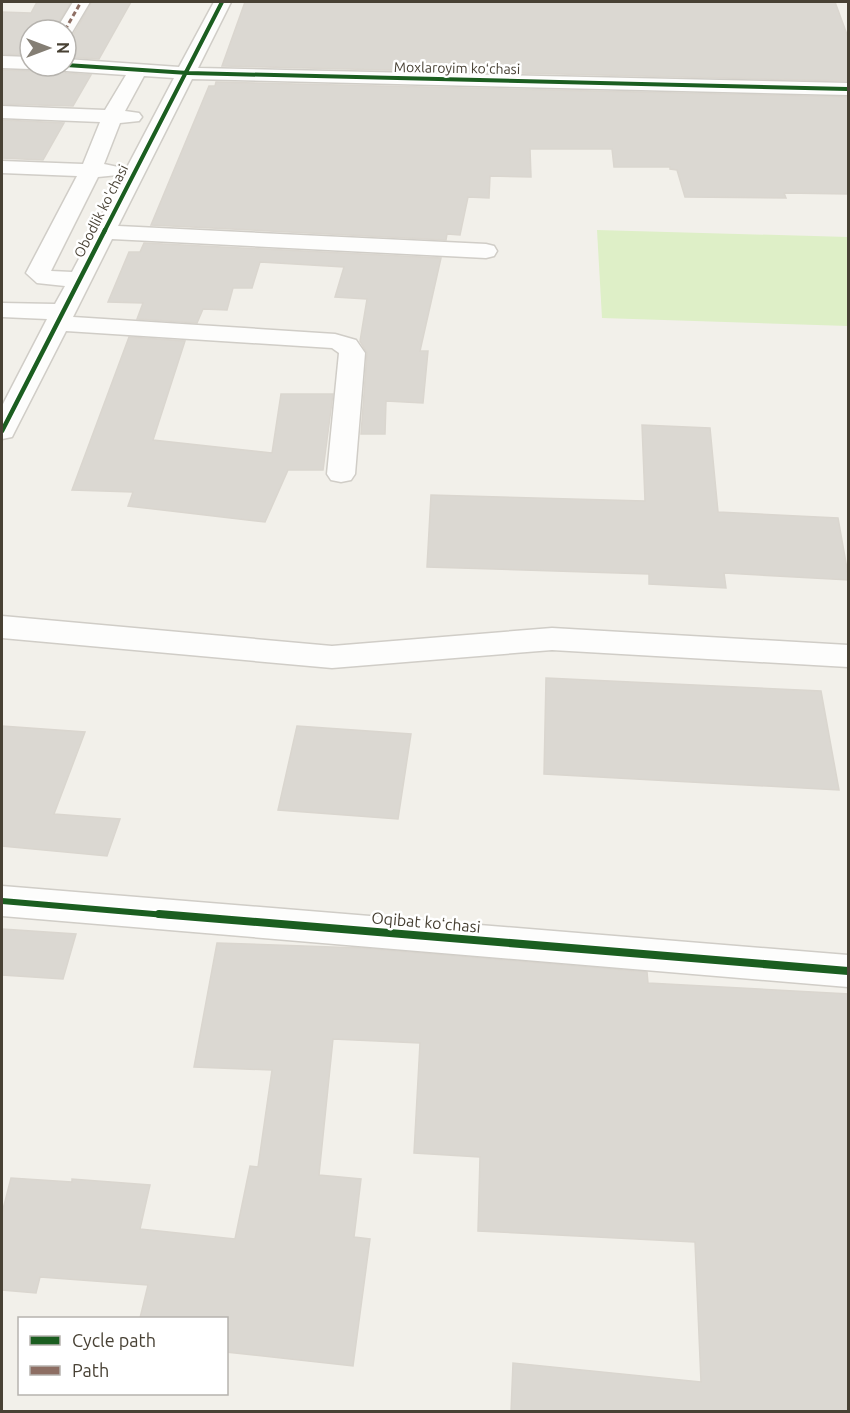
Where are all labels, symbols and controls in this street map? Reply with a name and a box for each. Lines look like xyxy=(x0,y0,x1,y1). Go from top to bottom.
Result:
north arrow xyxy=(18,18,78,78)
text: N xyxy=(54,42,72,54)
street label: Moxlaroyim koʻchasi xyxy=(394,59,520,77)
street label: Obodlik ko'chasi xyxy=(71,162,131,260)
street label: Oqibat koʻchasi xyxy=(371,908,481,936)
legend xyxy=(18,1317,228,1395)
text: Cycle path xyxy=(72,1330,156,1350)
text: Path xyxy=(72,1360,109,1380)

